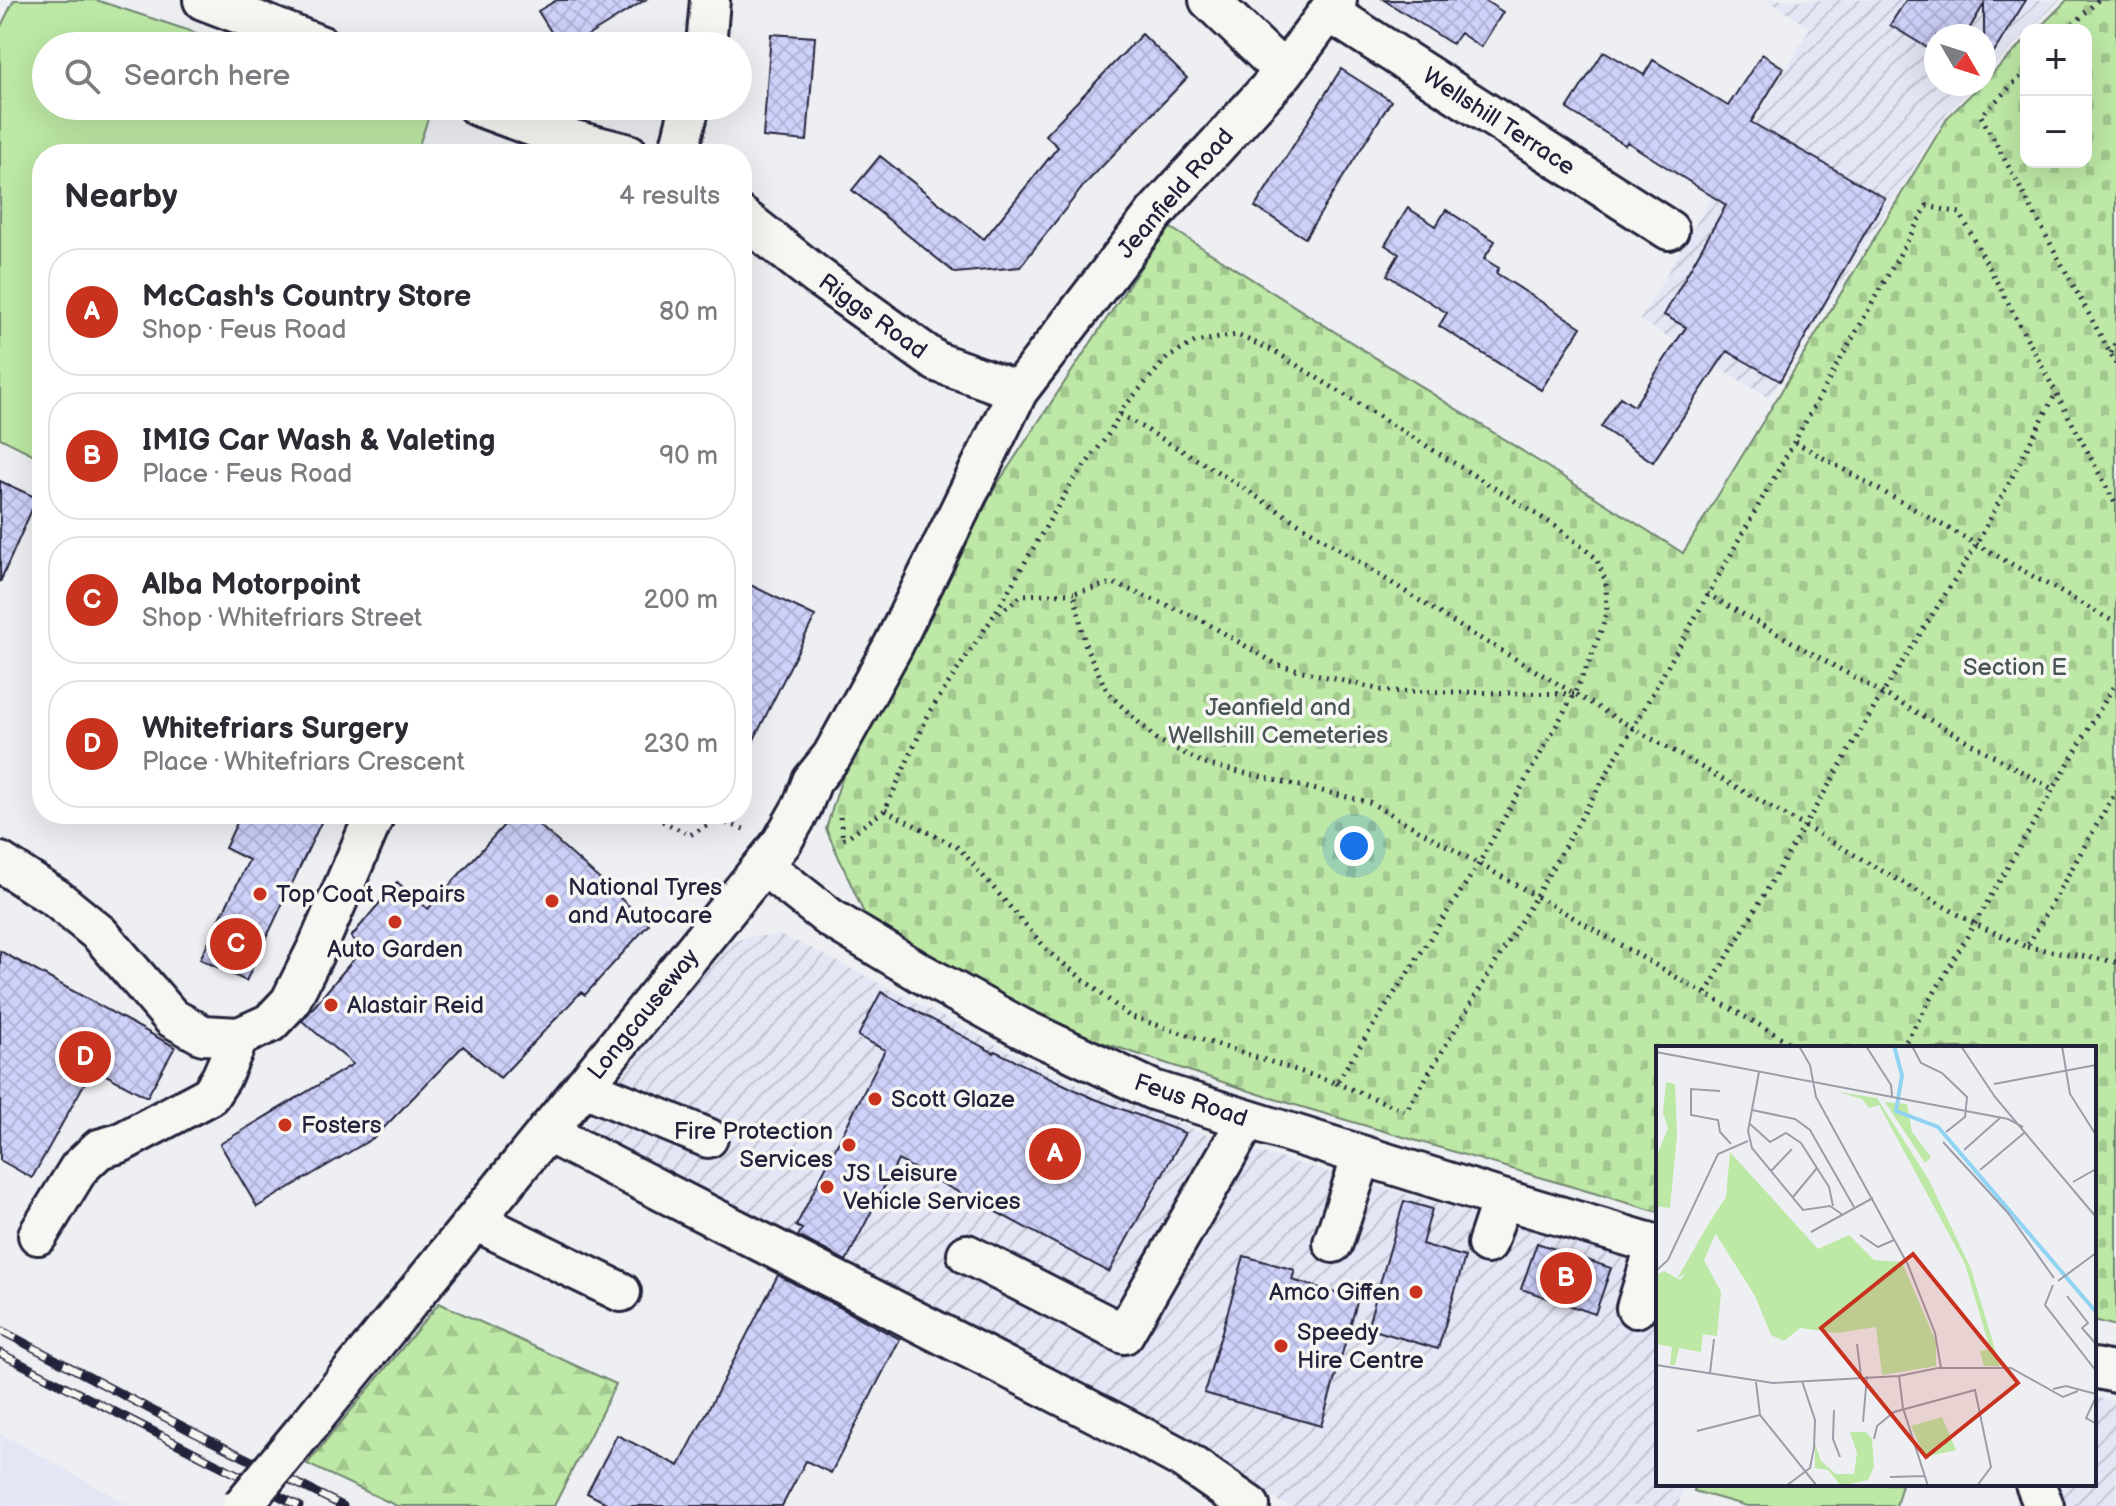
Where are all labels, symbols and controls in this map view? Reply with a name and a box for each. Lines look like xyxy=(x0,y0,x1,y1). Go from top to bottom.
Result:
north arrow xyxy=(1924,24,1996,96)
map controls xyxy=(2020,24,2092,168)
button: + xyxy=(2020,24,2092,96)
search box xyxy=(32,32,752,120)
icon: search xyxy=(60,54,104,98)
text: Search here xyxy=(124,58,290,94)
street label: Wellshill Terrace xyxy=(1417,61,1581,182)
button: − xyxy=(2020,96,2092,168)
street label: Jeanfield Road xyxy=(1111,122,1240,264)
text: Nearby xyxy=(64,176,178,217)
text: 4 results xyxy=(619,181,720,212)
street label: Riggs Road xyxy=(813,267,933,365)
text: McCash's Country Store xyxy=(142,279,471,315)
text: A xyxy=(84,297,100,328)
text: 80 m xyxy=(659,297,718,328)
text: Shop · Feus Road xyxy=(142,315,346,346)
text: IMIG Car Wash & Valeting xyxy=(142,423,495,459)
text: B xyxy=(83,441,101,472)
text: 90 m xyxy=(659,441,718,472)
text: Place · Feus Road xyxy=(142,459,352,490)
text: Alba Motorpoint xyxy=(142,567,361,603)
text: C xyxy=(83,585,101,616)
text: 200 m xyxy=(644,585,718,616)
text: Shop · Whitefriars Street xyxy=(142,603,422,634)
park label: Section E xyxy=(1963,653,2067,682)
park label: Jeanfield and Wellshill Cemeteries xyxy=(1168,693,1388,750)
text: Whitefriars Surgery xyxy=(142,711,408,747)
text: D xyxy=(83,729,101,760)
text: 230 m xyxy=(643,729,718,760)
text: Place · Whitefriars Crescent xyxy=(142,747,465,778)
your location xyxy=(1334,826,1374,866)
place label: National Tyres and Autocare xyxy=(568,873,722,930)
place label: Top Coat Repairs xyxy=(276,880,465,909)
marker: Top Coat Repairs xyxy=(251,885,269,903)
marker: National Tyres and Autocare xyxy=(543,892,561,910)
marker: Auto Garden xyxy=(386,913,404,931)
pin: C xyxy=(210,914,262,974)
place label: Auto Garden xyxy=(327,935,463,964)
street label: Longcauseway xyxy=(582,943,705,1086)
place label: Alastair Reid xyxy=(347,991,484,1020)
marker: Alastair Reid xyxy=(322,996,340,1014)
pin: D xyxy=(59,1027,111,1087)
inset map xyxy=(1656,1046,2096,1486)
street label: Feus Road xyxy=(1131,1068,1251,1133)
place label: Scott Glaze xyxy=(891,1085,1015,1114)
marker: Scott Glaze xyxy=(866,1090,884,1108)
place label: Fosters xyxy=(301,1111,382,1140)
marker: Fosters xyxy=(276,1116,294,1134)
place label: Fire Protection Services xyxy=(674,1117,833,1174)
pin: A xyxy=(1029,1124,1081,1184)
marker: Fire Protection Services xyxy=(840,1136,858,1154)
place label: JS Leisure Vehicle Services xyxy=(843,1159,1021,1216)
marker: JS Leisure Vehicle Services xyxy=(818,1178,836,1196)
pin: B xyxy=(1540,1248,1592,1308)
place label: Amco Giffen xyxy=(1269,1278,1400,1307)
marker: Amco Giffen xyxy=(1407,1283,1425,1301)
place label: Speedy Hire Centre xyxy=(1297,1318,1424,1375)
marker: Speedy Hire Centre xyxy=(1272,1337,1290,1355)

